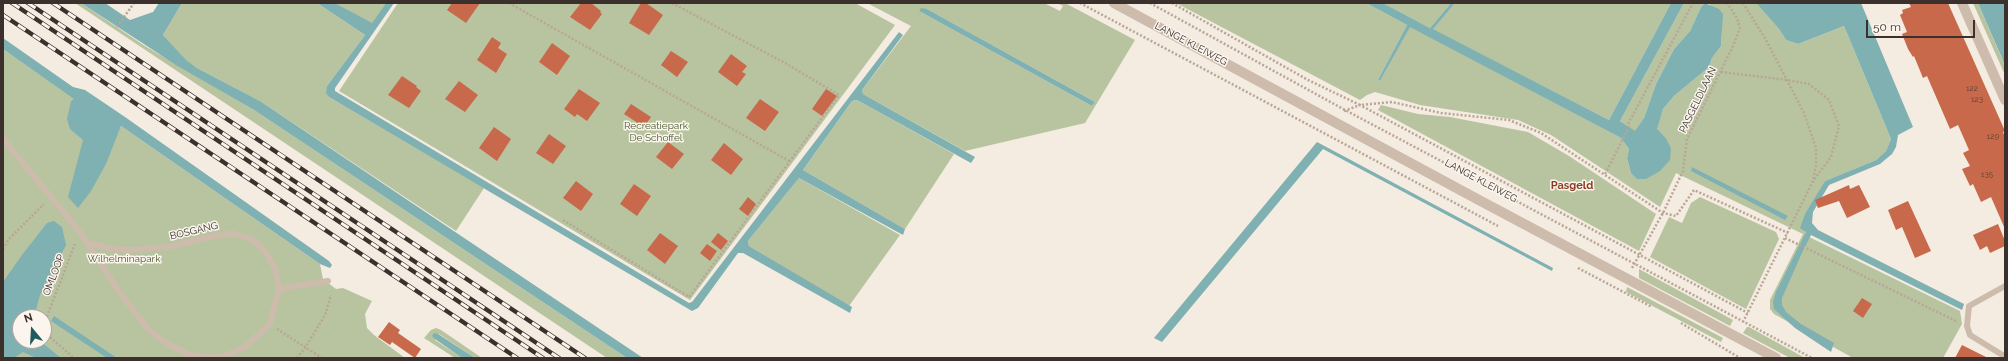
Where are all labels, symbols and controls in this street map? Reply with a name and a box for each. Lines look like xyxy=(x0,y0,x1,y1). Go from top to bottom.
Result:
scale bar xyxy=(1868,12,1977,38)
street label: LANGE KLEIWEG xyxy=(1153,20,1229,68)
text: 50 m xyxy=(1873,20,1901,34)
street label: PASGELDLAAN xyxy=(1677,65,1719,135)
house number: 122 xyxy=(1966,84,1978,94)
house number: 123 xyxy=(1971,95,1983,105)
park label: Recreatiepark De Schoffel xyxy=(624,120,688,144)
house number: 129 xyxy=(1987,132,1999,142)
street label: LANGE KLEIWEG xyxy=(1443,157,1519,205)
house number: 135 xyxy=(1981,170,1993,180)
district label: Pasgeld xyxy=(1551,179,1593,193)
street label: BOSGANG xyxy=(169,220,219,242)
street label: OMLOOP xyxy=(41,253,67,297)
park label: Wilhelminapark xyxy=(88,253,160,265)
north arrow xyxy=(12,309,52,349)
text: N xyxy=(22,311,34,326)

